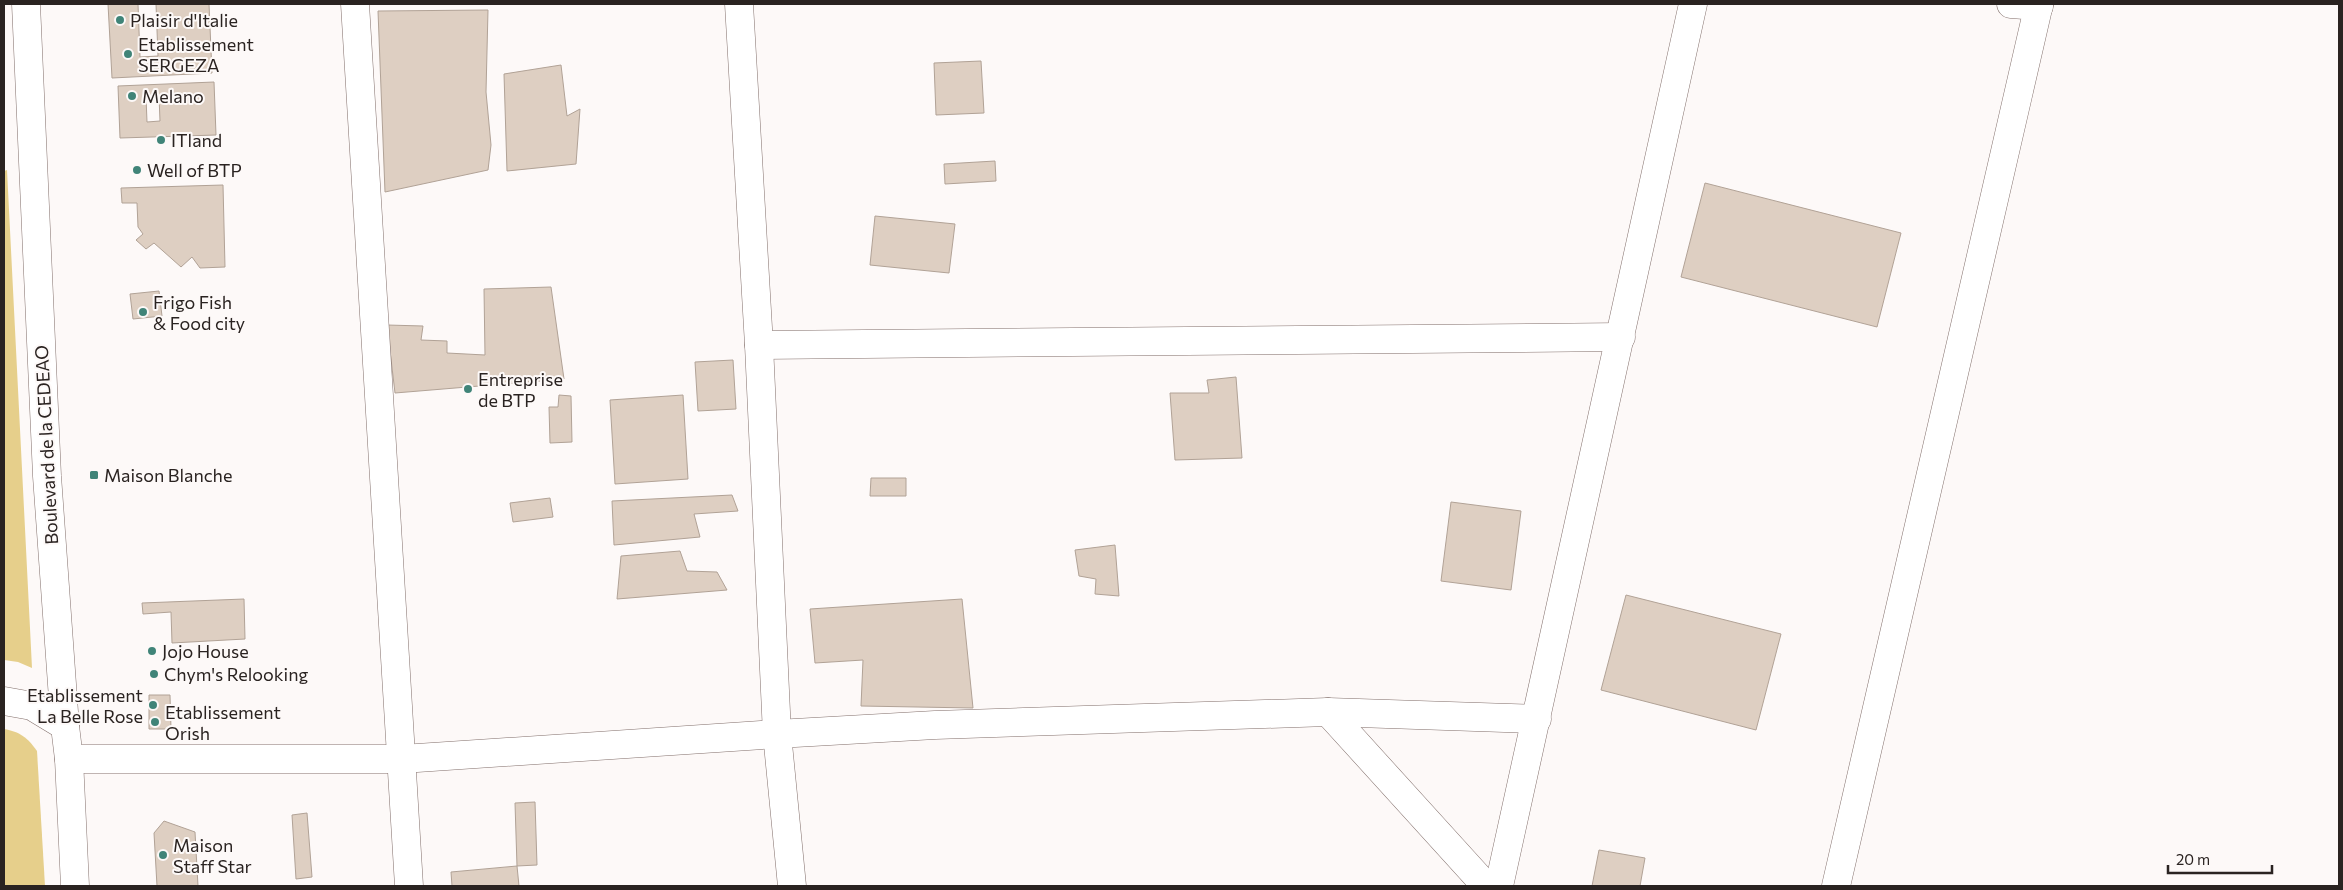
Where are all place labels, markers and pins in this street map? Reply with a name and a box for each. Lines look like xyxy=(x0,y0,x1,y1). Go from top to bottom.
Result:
place label: Plaisir d'Italie xyxy=(130,9,238,31)
marker: Plaisir d'Italie xyxy=(114,14,126,26)
place label: Etablissement SERGEZA xyxy=(138,33,254,76)
marker: Etablissement SERGEZA xyxy=(122,48,134,60)
place label: Melano xyxy=(142,85,204,107)
marker: Melano xyxy=(126,90,138,102)
place label: ITland xyxy=(171,129,222,151)
marker: ITland xyxy=(155,134,167,146)
place label: Well of BTP xyxy=(147,159,242,181)
marker: Well of BTP xyxy=(131,164,143,176)
place label: Frigo Fish & Food city xyxy=(153,291,245,334)
marker: Frigo Fish & Food city xyxy=(137,306,149,318)
place label: Entreprise de BTP xyxy=(478,368,563,411)
marker: Entreprise de BTP xyxy=(462,383,474,395)
place label: Maison Blanche xyxy=(104,464,232,486)
marker: Maison Blanche xyxy=(88,469,100,481)
place label: Jojo House xyxy=(162,640,249,662)
marker: Jojo House xyxy=(146,645,158,657)
place label: Chym's Relooking xyxy=(164,663,308,685)
marker: Chym's Relooking xyxy=(148,668,160,680)
place label: Etablissement La Belle Rose xyxy=(27,684,143,727)
marker: Etablissement La Belle Rose xyxy=(147,699,159,711)
place label: Etablissement Orish xyxy=(165,701,281,744)
marker: Etablissement Orish xyxy=(149,716,161,728)
place label: Maison Staff Star xyxy=(173,834,252,877)
marker: Maison Staff Star xyxy=(157,849,169,861)

